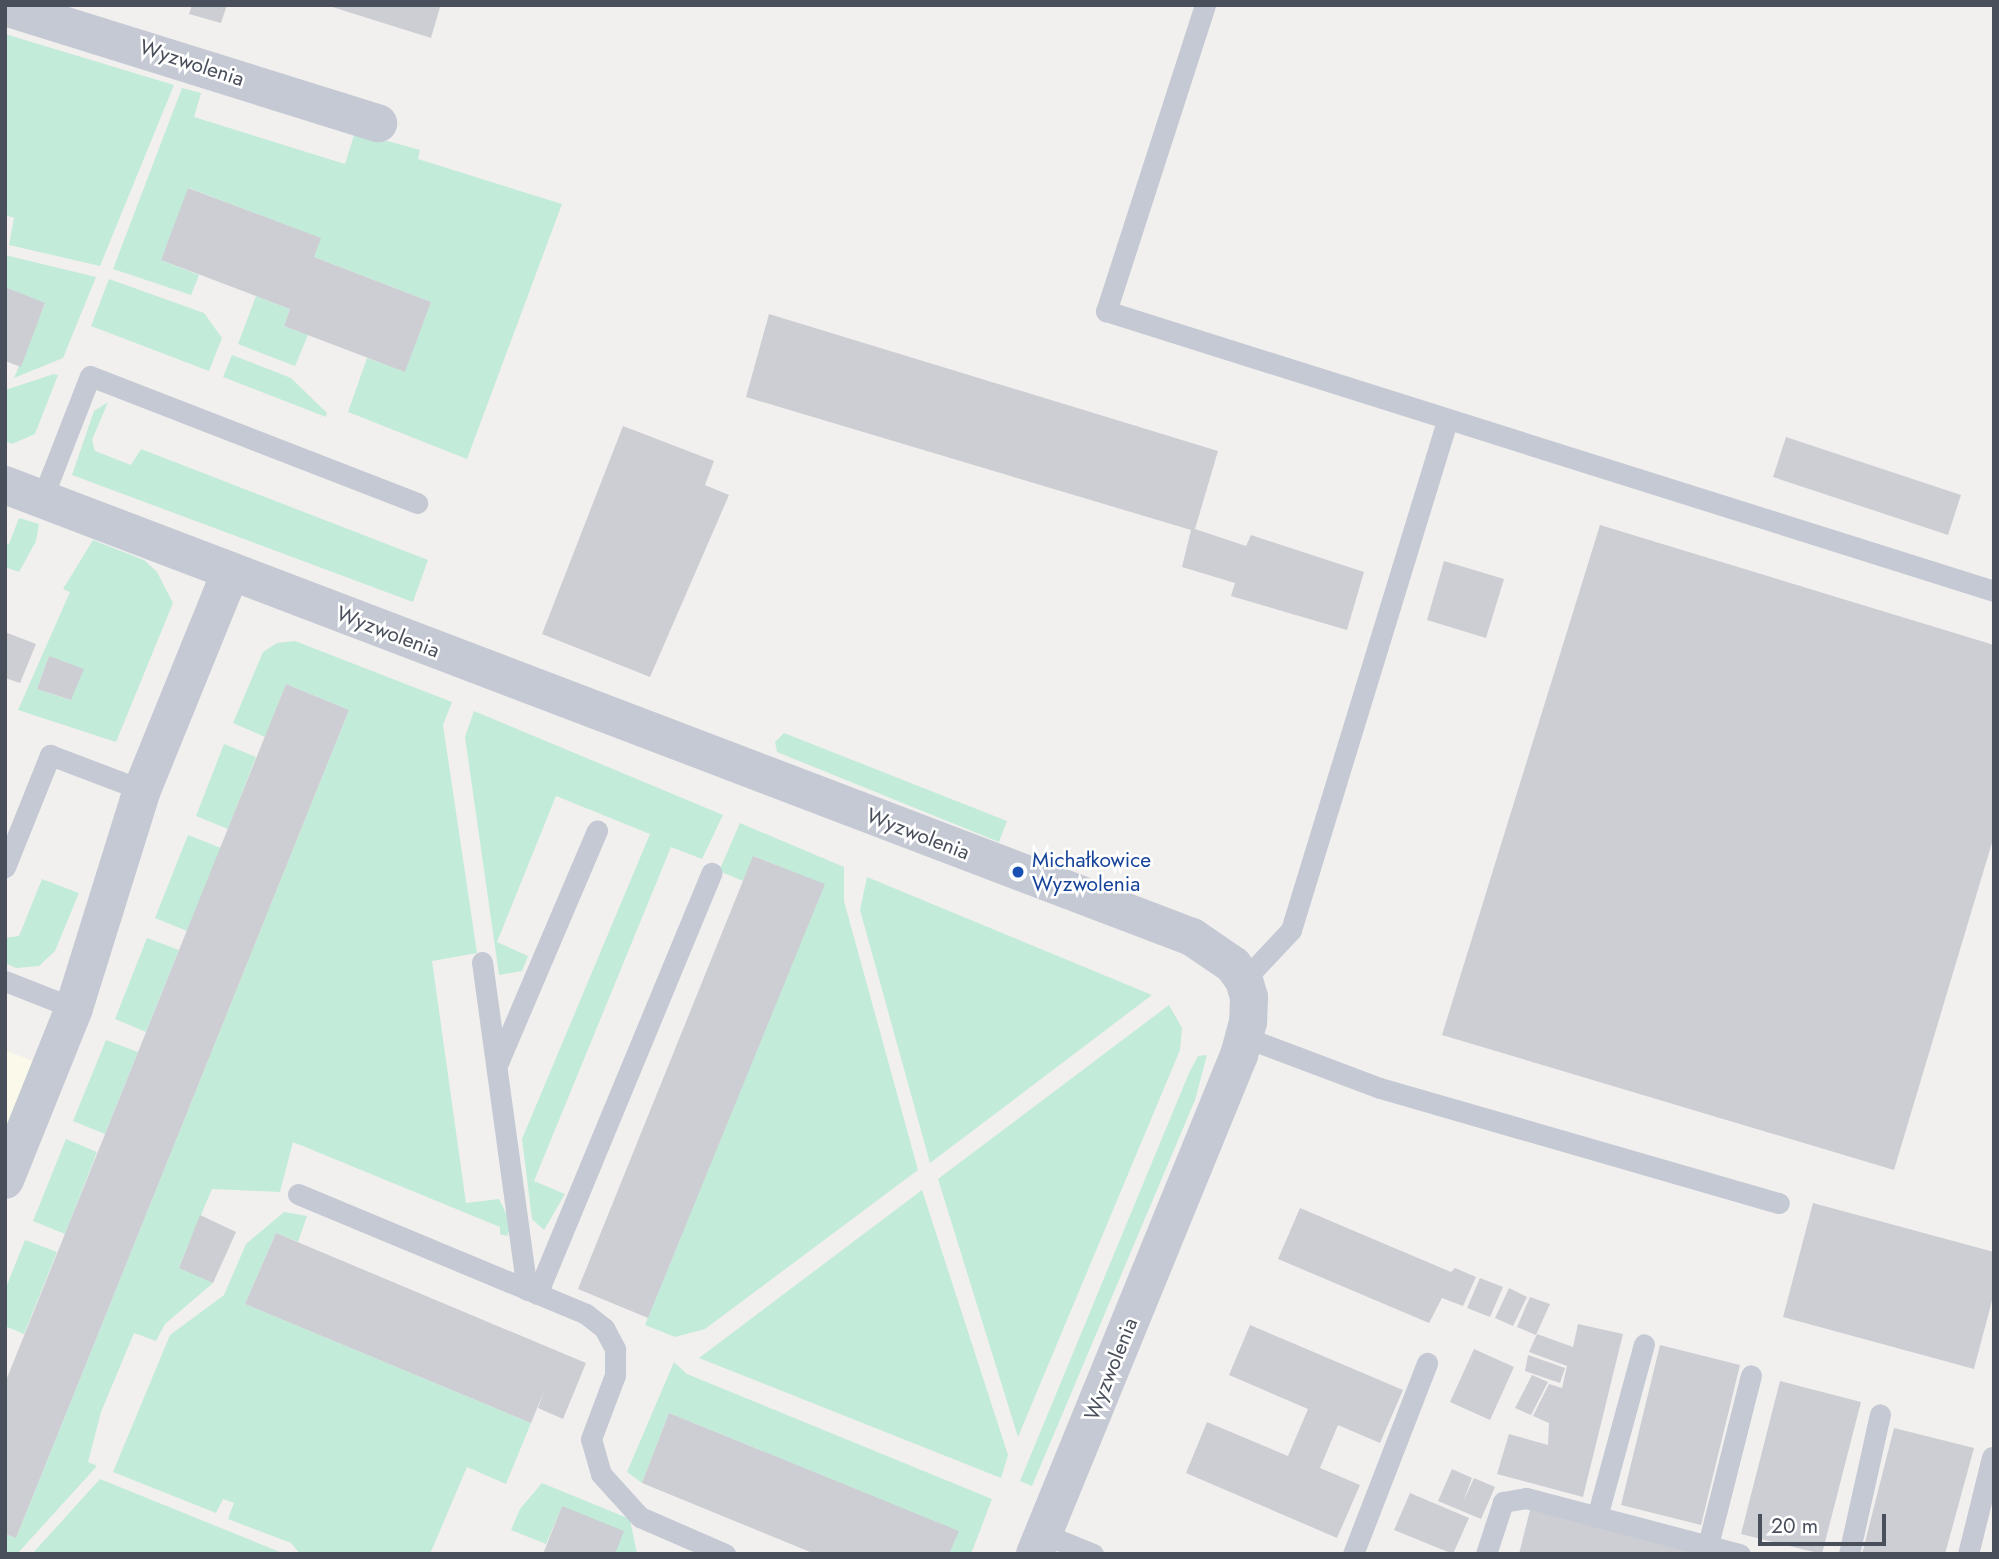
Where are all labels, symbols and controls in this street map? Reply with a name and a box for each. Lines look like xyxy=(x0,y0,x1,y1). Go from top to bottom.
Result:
street label: Wyzwolenia xyxy=(137,34,247,92)
street label: Wyzwolenia xyxy=(333,601,443,663)
street label: Wyzwolenia xyxy=(863,803,973,865)
place label: Michałkowice Wyzwolenia xyxy=(1032,847,1151,897)
marker: Michałkowice Wyzwolenia xyxy=(1010,864,1026,880)
street label: Wyzwolenia xyxy=(1079,1314,1143,1424)
scale bar xyxy=(1761,1500,1889,1544)
text: 20 m xyxy=(1771,1511,1818,1541)

